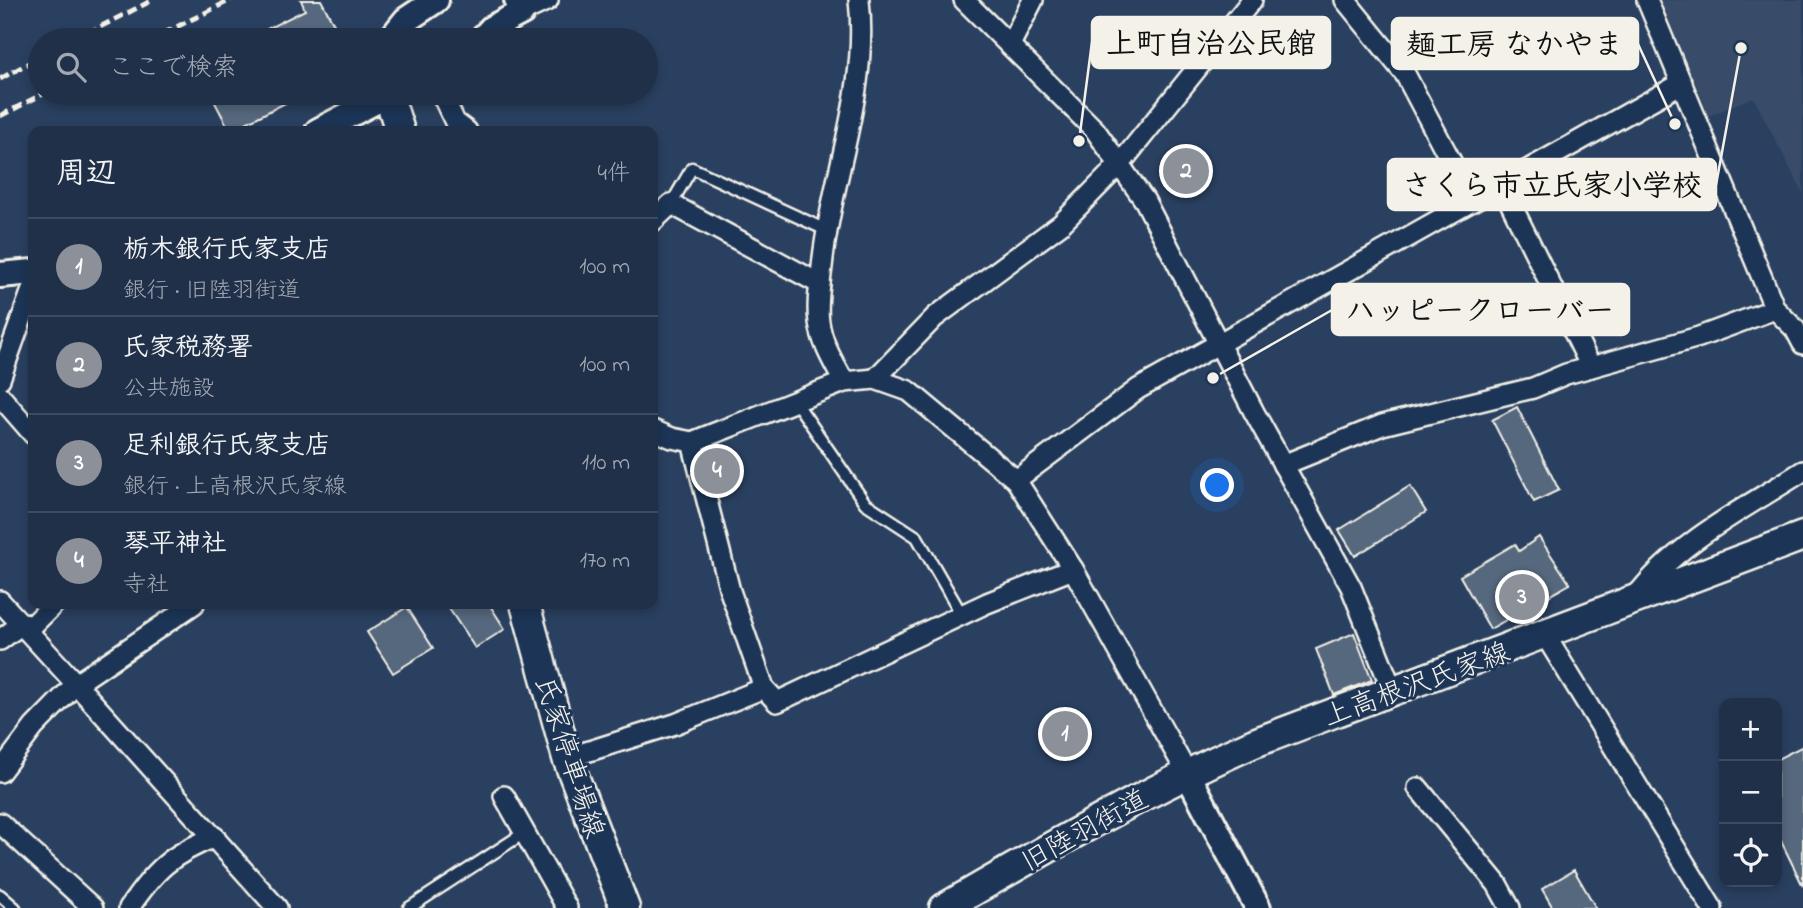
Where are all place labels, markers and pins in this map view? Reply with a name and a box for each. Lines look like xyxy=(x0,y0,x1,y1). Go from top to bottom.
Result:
callout: 上町自治公民館 xyxy=(1092,17,1330,68)
callout: 麺工房 なかやま xyxy=(1392,18,1638,69)
pin: 2 xyxy=(1163,145,1209,197)
callout: さくら市立氏家小学校 xyxy=(1388,159,1716,210)
callout: ハッピークローバー xyxy=(1332,284,1629,335)
pin: 4 xyxy=(694,445,740,497)
pin: 3 xyxy=(1499,571,1545,623)
pin: 1 xyxy=(1042,708,1088,760)

